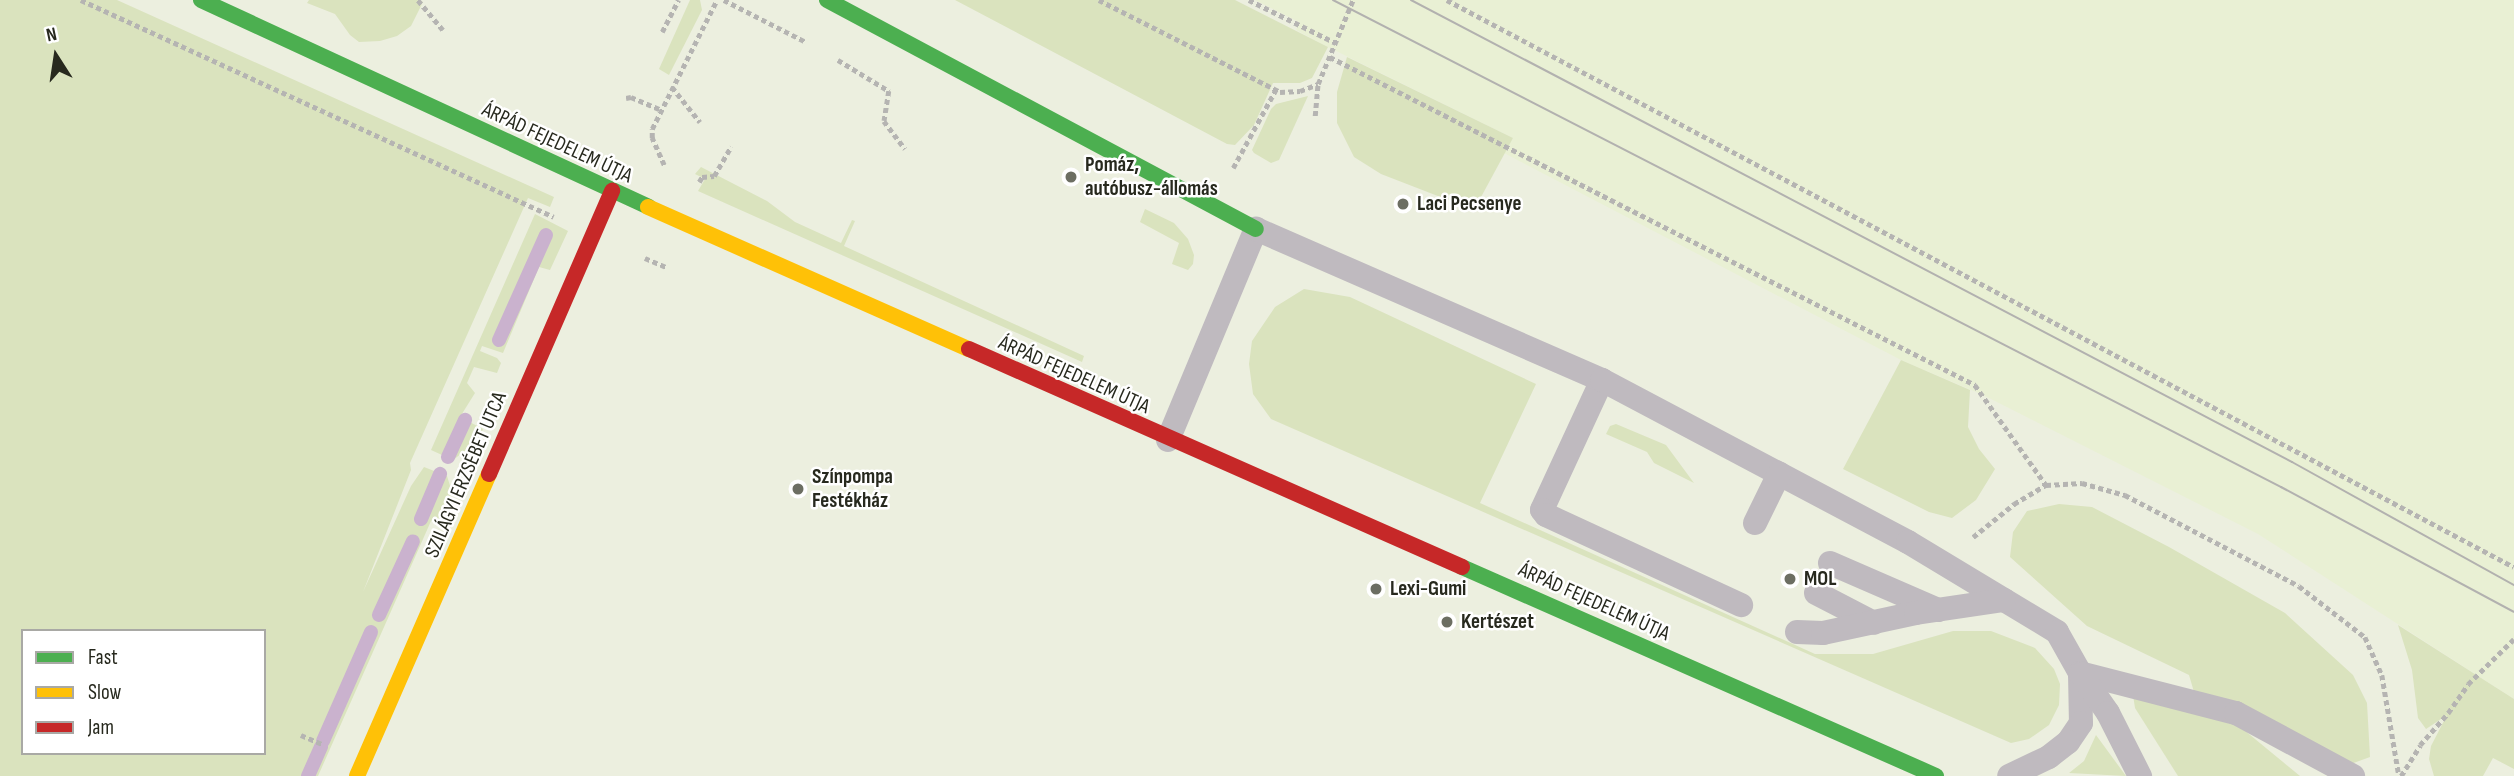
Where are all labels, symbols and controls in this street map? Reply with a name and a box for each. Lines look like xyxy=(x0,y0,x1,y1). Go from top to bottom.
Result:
north arrow xyxy=(21,21,91,91)
text: N xyxy=(44,23,59,47)
street label: ÁRPÁD FEJEDELEM ÚTJA xyxy=(478,97,636,189)
place label: Pomáz, autóbusz-állomás xyxy=(1085,152,1218,202)
marker: Pomáz, autóbusz-állomás xyxy=(1063,169,1079,185)
place label: Laci Pecsenye xyxy=(1417,191,1522,217)
marker: Laci Pecsenye xyxy=(1395,196,1411,212)
street label: ÁRPÁD FEJEDELEM ÚTJA xyxy=(994,330,1154,420)
street label: SZILÁGYI ERZSÉBET UTCA xyxy=(420,388,512,562)
place label: Színpompa Festékház xyxy=(812,464,893,514)
marker: Színpompa Festékház xyxy=(790,481,806,497)
street label: ÁRPÁD FEJEDELEM ÚTJA xyxy=(1514,557,1674,647)
place label: MOL xyxy=(1804,566,1836,592)
marker: MOL xyxy=(1782,571,1798,587)
place label: Lexi-Gumi xyxy=(1390,576,1466,602)
marker: Lexi-Gumi xyxy=(1368,581,1384,597)
place label: Kertészet xyxy=(1461,609,1534,635)
marker: Kertészet xyxy=(1439,614,1455,630)
legend xyxy=(21,629,266,755)
text: Fast xyxy=(88,645,118,670)
text: Slow xyxy=(88,680,121,705)
text: Jam xyxy=(88,715,114,740)

